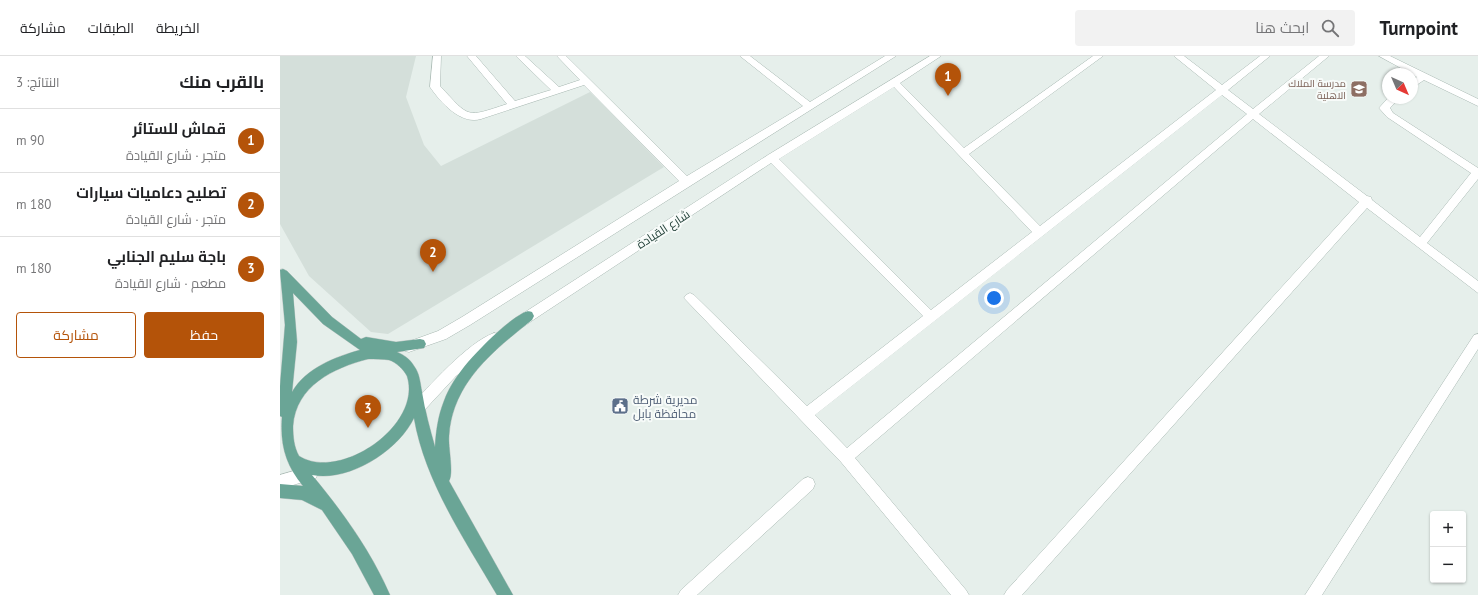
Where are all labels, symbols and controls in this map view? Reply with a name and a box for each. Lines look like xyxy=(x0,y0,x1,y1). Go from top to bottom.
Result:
search box xyxy=(1075,10,1355,46)
text: Turnpoint xyxy=(1379,16,1458,40)
icon: search xyxy=(1319,17,1341,39)
text: ابحث هنا xyxy=(1255,18,1309,37)
text: مشاركة xyxy=(20,19,66,37)
text: الطبقات xyxy=(88,19,134,37)
text: الخريطة xyxy=(156,19,200,37)
pin: 1 xyxy=(935,63,961,96)
north arrow xyxy=(1382,68,1418,104)
text: بالقرب منك xyxy=(180,71,264,93)
text: النتائج: 3 xyxy=(16,74,60,91)
place label: مدرسة الملاك الاهلية xyxy=(1288,77,1346,102)
school or university icon: مدرسة الملاك الاهلية xyxy=(1349,79,1369,99)
text: قماش للستائر xyxy=(132,119,226,138)
text: 90 m xyxy=(16,132,44,149)
text: 1 xyxy=(247,132,255,149)
text: متجر · شارع القيادة xyxy=(126,147,226,164)
text: تصليح دعاميات سيارات xyxy=(76,183,226,202)
text: 180 m xyxy=(16,196,51,213)
text: 2 xyxy=(247,196,255,213)
street label: شارع القيادة xyxy=(634,206,693,253)
text: متجر · شارع القيادة xyxy=(126,211,226,228)
pin: 2 xyxy=(420,239,446,272)
text: باجة سليم الجنابي xyxy=(107,247,226,266)
text: 180 m xyxy=(16,260,51,277)
text: 3 xyxy=(247,260,255,277)
text: مطعم · شارع القيادة xyxy=(115,275,226,292)
your location xyxy=(984,288,1004,308)
button: مشاركة xyxy=(16,312,136,358)
button: حفظ xyxy=(144,312,264,358)
place label: مديرية شرطة محافظة بابل xyxy=(633,392,697,421)
pin: 3 xyxy=(355,395,381,428)
public building icon: مديرية شرطة محافظة بابل xyxy=(610,396,630,416)
map controls xyxy=(1430,511,1466,583)
button: + xyxy=(1430,511,1466,547)
button: − xyxy=(1430,547,1466,583)

